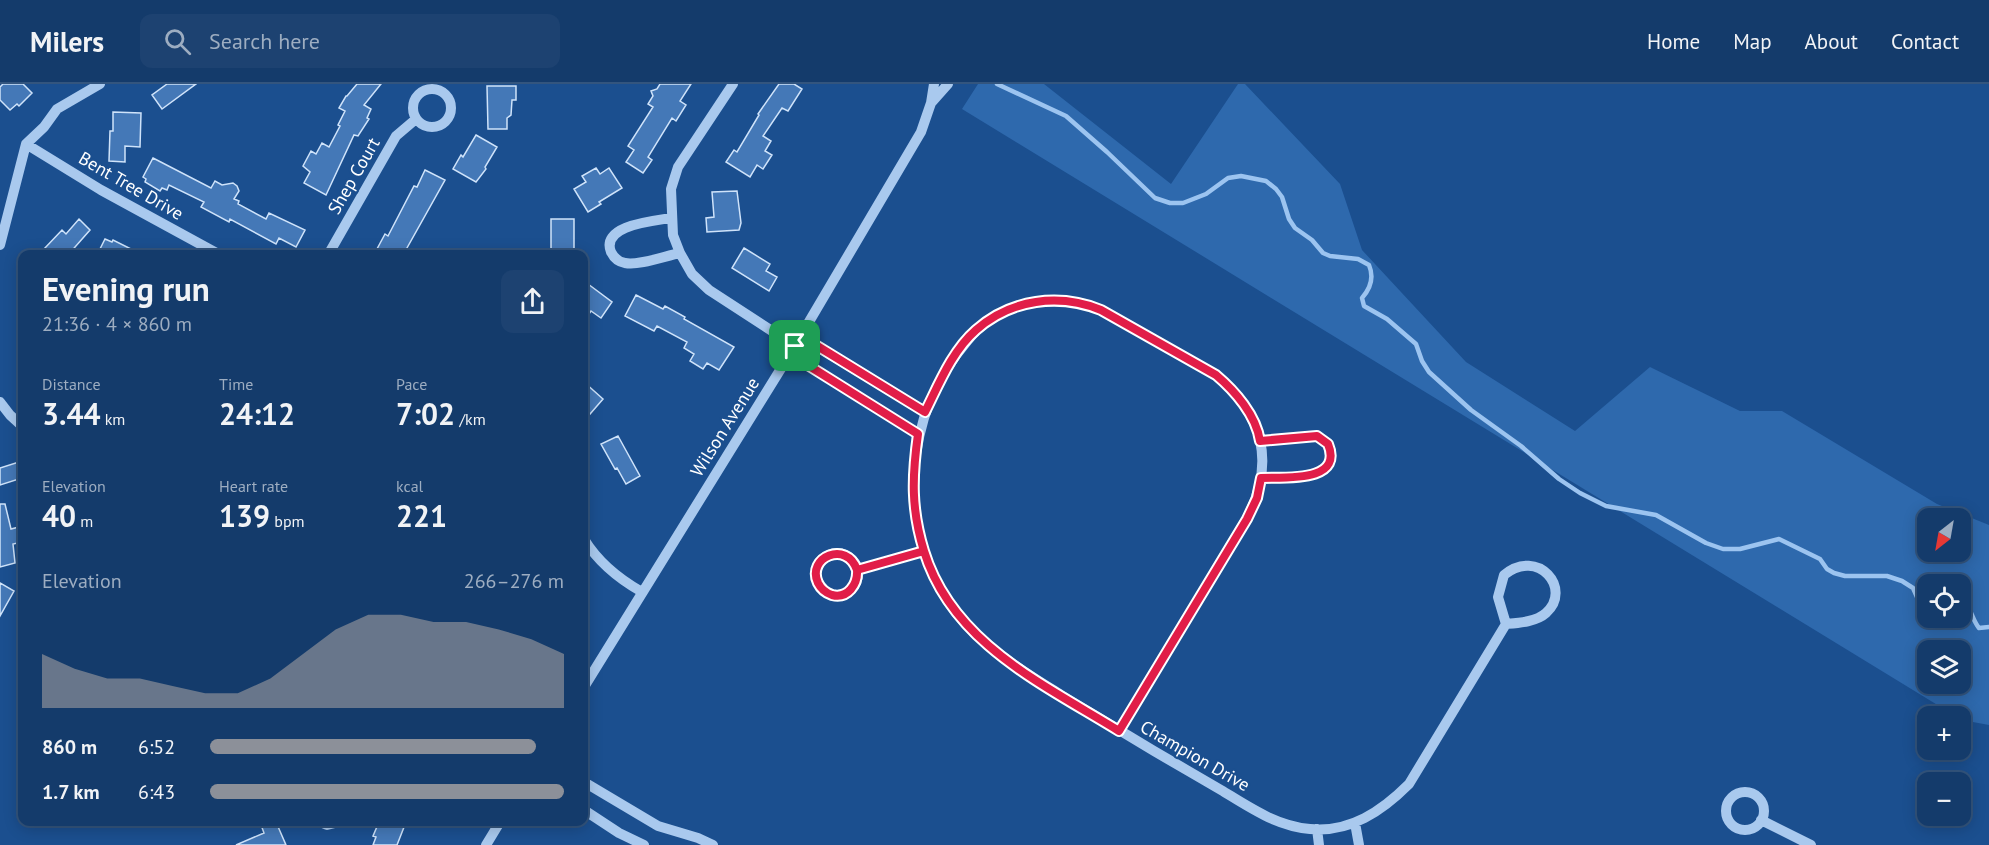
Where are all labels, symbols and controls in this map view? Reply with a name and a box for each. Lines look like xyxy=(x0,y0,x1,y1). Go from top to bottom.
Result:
search box xyxy=(140,14,560,68)
text: Milers xyxy=(30,23,104,60)
icon: search xyxy=(161,25,194,58)
text: Search here xyxy=(209,27,320,55)
text: Home xyxy=(1647,28,1700,55)
text: Map xyxy=(1733,28,1772,55)
text: About xyxy=(1805,28,1858,55)
text: Contact xyxy=(1891,28,1959,55)
street label: Shep Court xyxy=(322,133,385,218)
street label: Bent Tree Drive xyxy=(75,146,188,225)
text: Evening run xyxy=(42,267,210,310)
button: share xyxy=(501,270,564,333)
text: 21:36 · 4 × 860 m xyxy=(42,311,192,337)
pin xyxy=(769,320,820,371)
icon: arrive xyxy=(778,329,811,362)
street label: Wilson Avenue xyxy=(685,373,764,481)
text: Distance xyxy=(42,374,101,394)
text: Time xyxy=(219,374,253,394)
text: Pace xyxy=(396,374,427,394)
text: 3.44 xyxy=(42,394,100,433)
text: 24:12 xyxy=(219,394,295,433)
text: 7:02 xyxy=(396,394,455,433)
text: km xyxy=(100,409,125,429)
text: /km xyxy=(455,409,486,429)
text: Elevation xyxy=(42,476,106,496)
text: Heart rate xyxy=(219,476,288,496)
text: kcal xyxy=(396,476,423,496)
text: 40 xyxy=(42,496,76,535)
text: 139 xyxy=(219,496,270,535)
text: 221 xyxy=(396,496,447,535)
north arrow xyxy=(1917,508,1971,562)
map controls xyxy=(1917,508,1971,826)
text: m xyxy=(76,511,93,531)
text: bpm xyxy=(270,511,305,531)
text: Elevation xyxy=(42,568,122,594)
text: 266–276 m xyxy=(464,568,564,594)
button: locate xyxy=(1917,574,1971,628)
button: layers xyxy=(1917,640,1971,694)
button: + xyxy=(1917,706,1971,760)
street label: Champion Drive xyxy=(1136,715,1254,796)
text: 860 m xyxy=(42,734,97,760)
text: 6:52 xyxy=(138,734,175,760)
button: − xyxy=(1917,772,1971,826)
text: 1.7 km xyxy=(42,779,100,805)
text: 6:43 xyxy=(138,779,175,805)

